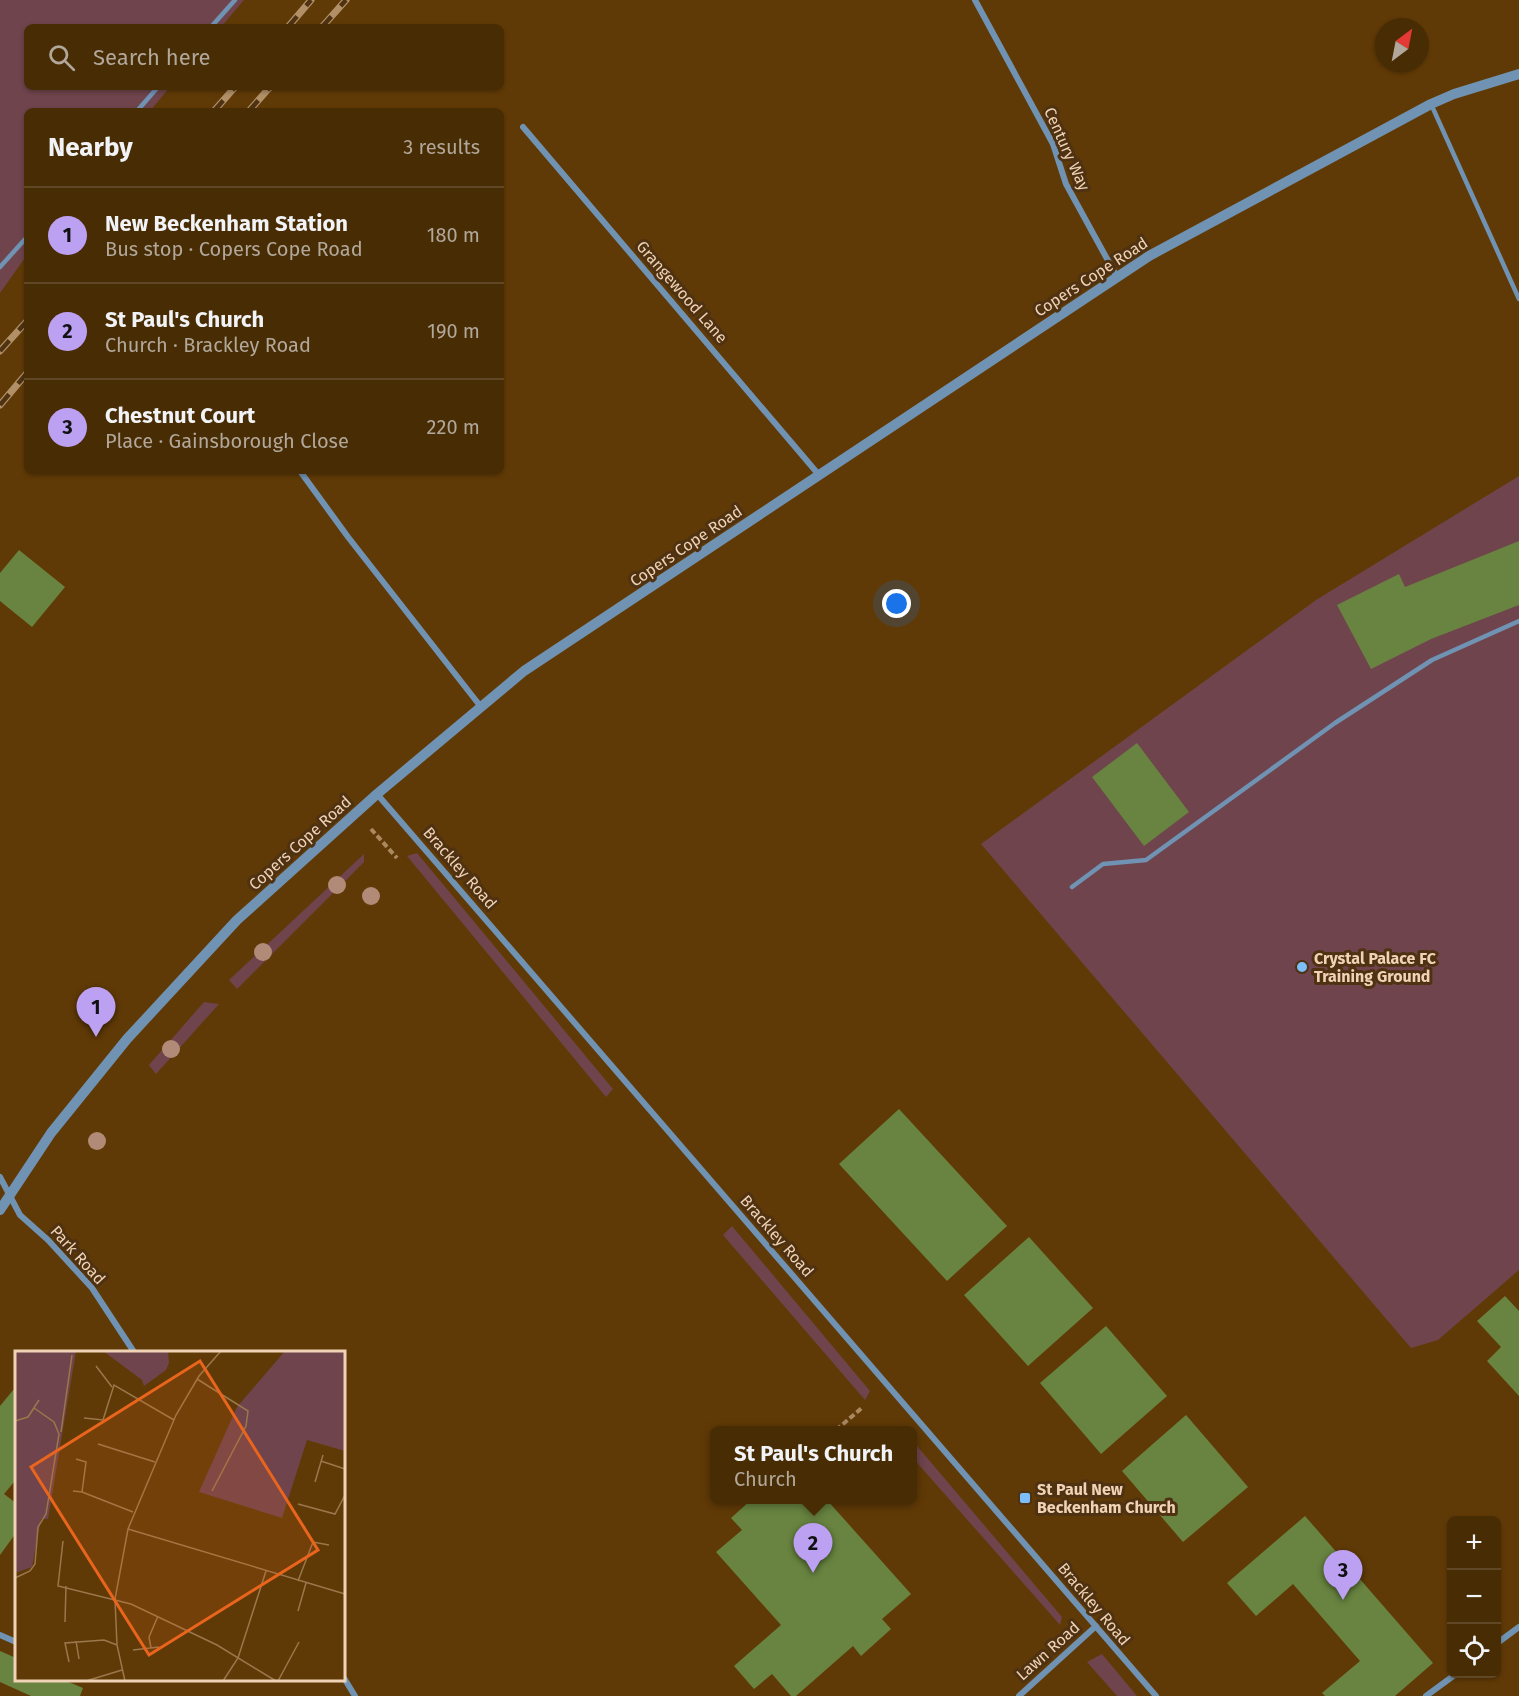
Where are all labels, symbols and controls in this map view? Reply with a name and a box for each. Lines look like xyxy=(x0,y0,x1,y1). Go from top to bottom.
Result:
north arrow xyxy=(1375,18,1429,72)
search box xyxy=(24,24,504,90)
icon: search xyxy=(45,41,78,74)
text: Search here xyxy=(93,44,211,71)
street label: Century Way xyxy=(1040,104,1094,194)
text: Nearby xyxy=(48,132,133,163)
text: 3 results xyxy=(403,135,480,159)
text: New Beckenham Station xyxy=(105,210,348,237)
text: 1 xyxy=(63,223,72,247)
text: 180 m xyxy=(427,223,480,247)
street label: Copers Cope Road xyxy=(1031,233,1151,321)
text: Bus stop · Copers Cope Road xyxy=(105,237,363,261)
street label: Grangewood Lane xyxy=(632,237,732,347)
text: St Paul's Church xyxy=(105,306,264,333)
text: 2 xyxy=(62,319,73,343)
text: 190 m xyxy=(427,319,480,343)
text: Church · Brackley Road xyxy=(105,333,311,357)
text: Chestnut Court xyxy=(105,402,255,429)
text: 3 xyxy=(62,415,73,439)
text: 220 m xyxy=(427,415,480,439)
text: Place · Gainsborough Close xyxy=(105,429,349,453)
street label: Copers Cope Road xyxy=(626,501,746,591)
your location xyxy=(882,589,911,618)
street label: Copers Cope Road xyxy=(245,792,355,894)
street label: Brackley Road xyxy=(419,823,501,913)
place label: Crystal Palace FC Training Ground xyxy=(1314,949,1437,986)
marker: Crystal Palace FC Training Ground xyxy=(1295,960,1309,974)
pin: 1 xyxy=(76,988,116,1037)
street label: Brackley Road xyxy=(736,1191,818,1281)
street label: Park Road xyxy=(47,1222,109,1288)
inset map xyxy=(15,1351,345,1681)
popup xyxy=(710,1426,917,1504)
text: St Paul's Church xyxy=(734,1440,893,1467)
text: Church xyxy=(734,1467,797,1491)
place label: St Paul New Beckenham Church xyxy=(1037,1480,1176,1517)
marker: St Paul New Beckenham Church xyxy=(1018,1491,1032,1505)
map controls xyxy=(1447,1516,1501,1678)
button: + xyxy=(1447,1516,1501,1570)
pin: 2 xyxy=(794,1524,832,1573)
pin: 3 xyxy=(1324,1550,1362,1600)
street label: Brackley Road xyxy=(1054,1559,1134,1649)
button: − xyxy=(1447,1570,1501,1624)
street label: Lawn Road xyxy=(1013,1618,1083,1684)
button: locate xyxy=(1447,1624,1501,1678)

